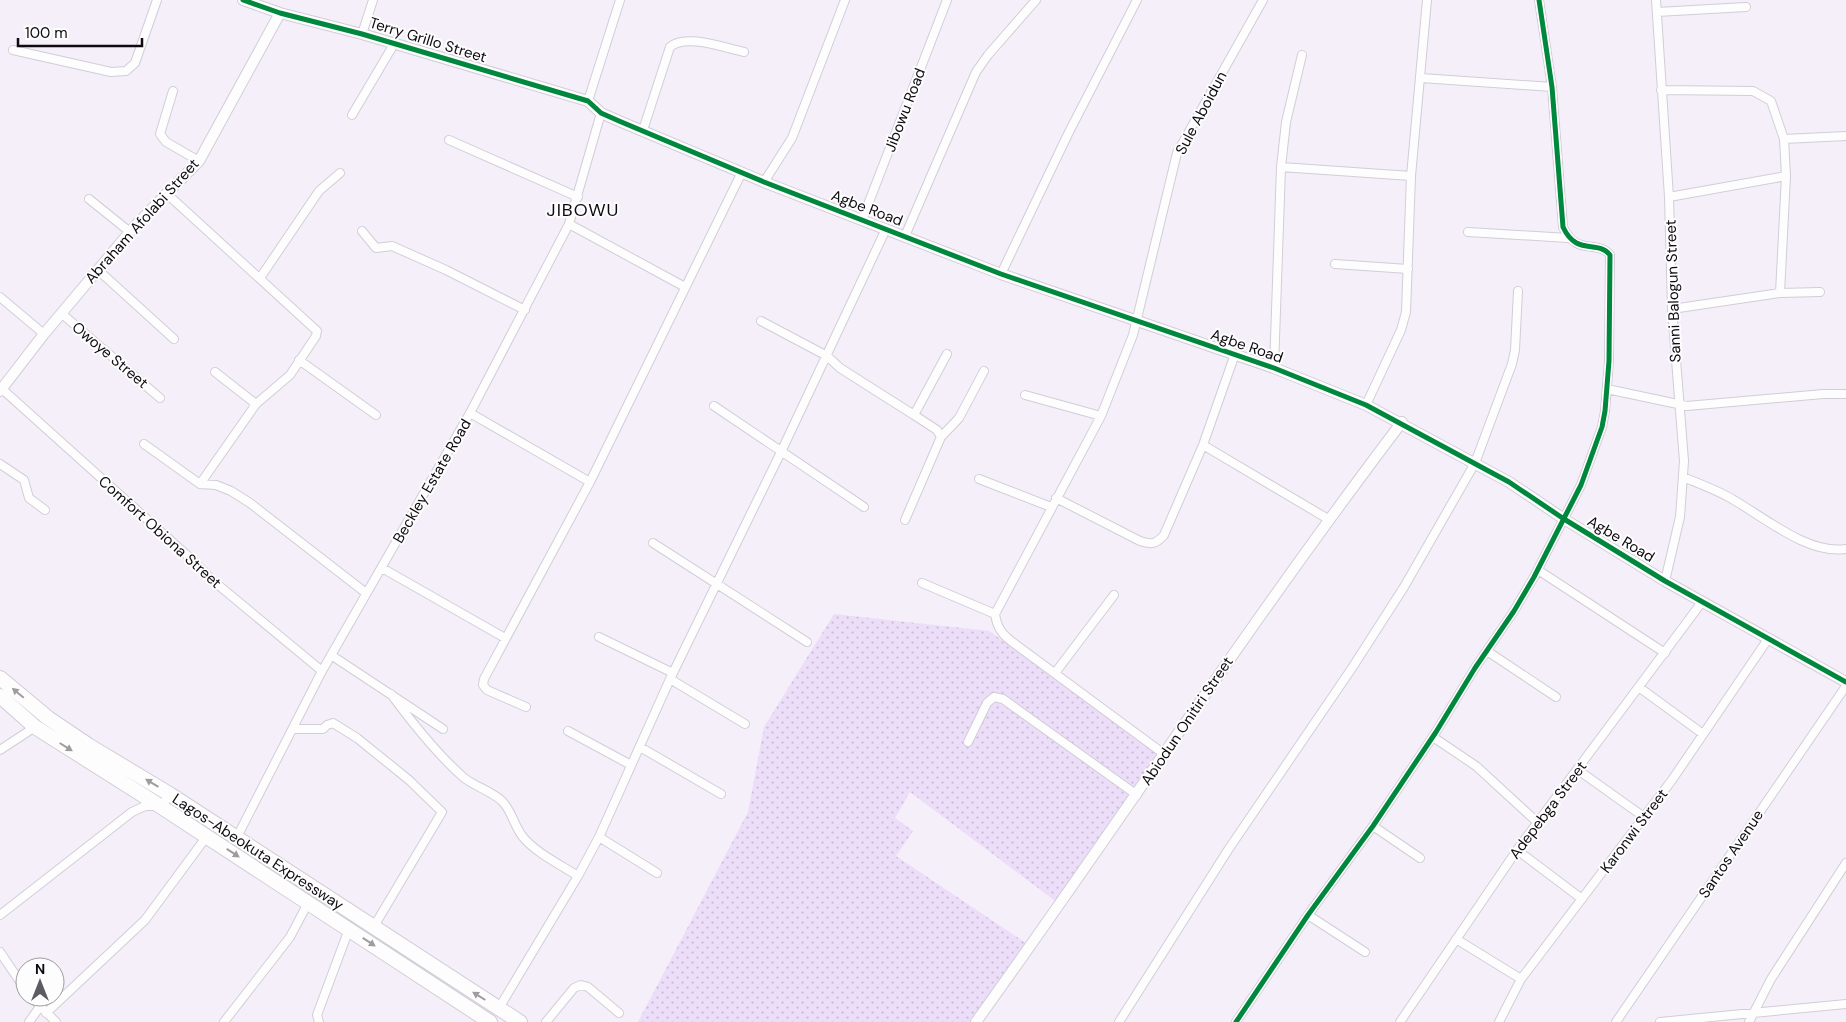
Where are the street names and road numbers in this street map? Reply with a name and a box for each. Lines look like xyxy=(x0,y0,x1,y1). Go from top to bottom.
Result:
street label: Terry Grillo Street xyxy=(367,13,489,67)
street label: Jibowu Road xyxy=(880,65,930,155)
street label: Sule Aboidun xyxy=(1171,68,1231,158)
street label: Abraham Afolabi Street xyxy=(80,154,204,288)
street label: Agbe Road xyxy=(828,185,906,231)
street label: Sanni Balogun Street xyxy=(1661,219,1685,363)
street label: Owoye Street xyxy=(68,317,152,393)
street label: Agbe Road xyxy=(1208,324,1286,368)
street label: Beckley Estate Road xyxy=(388,415,476,547)
street label: Comfort Obiona Street xyxy=(94,471,226,593)
street label: Agbe Road xyxy=(1584,511,1658,567)
street label: Abiodun Onitiri Street xyxy=(1136,653,1238,789)
street label: Adepebga Street xyxy=(1505,757,1591,863)
street label: Karonwi Street xyxy=(1596,785,1672,877)
street label: Lagos-Abeokuta Expressway xyxy=(168,789,348,915)
street label: Santos Avenue xyxy=(1694,806,1768,902)

